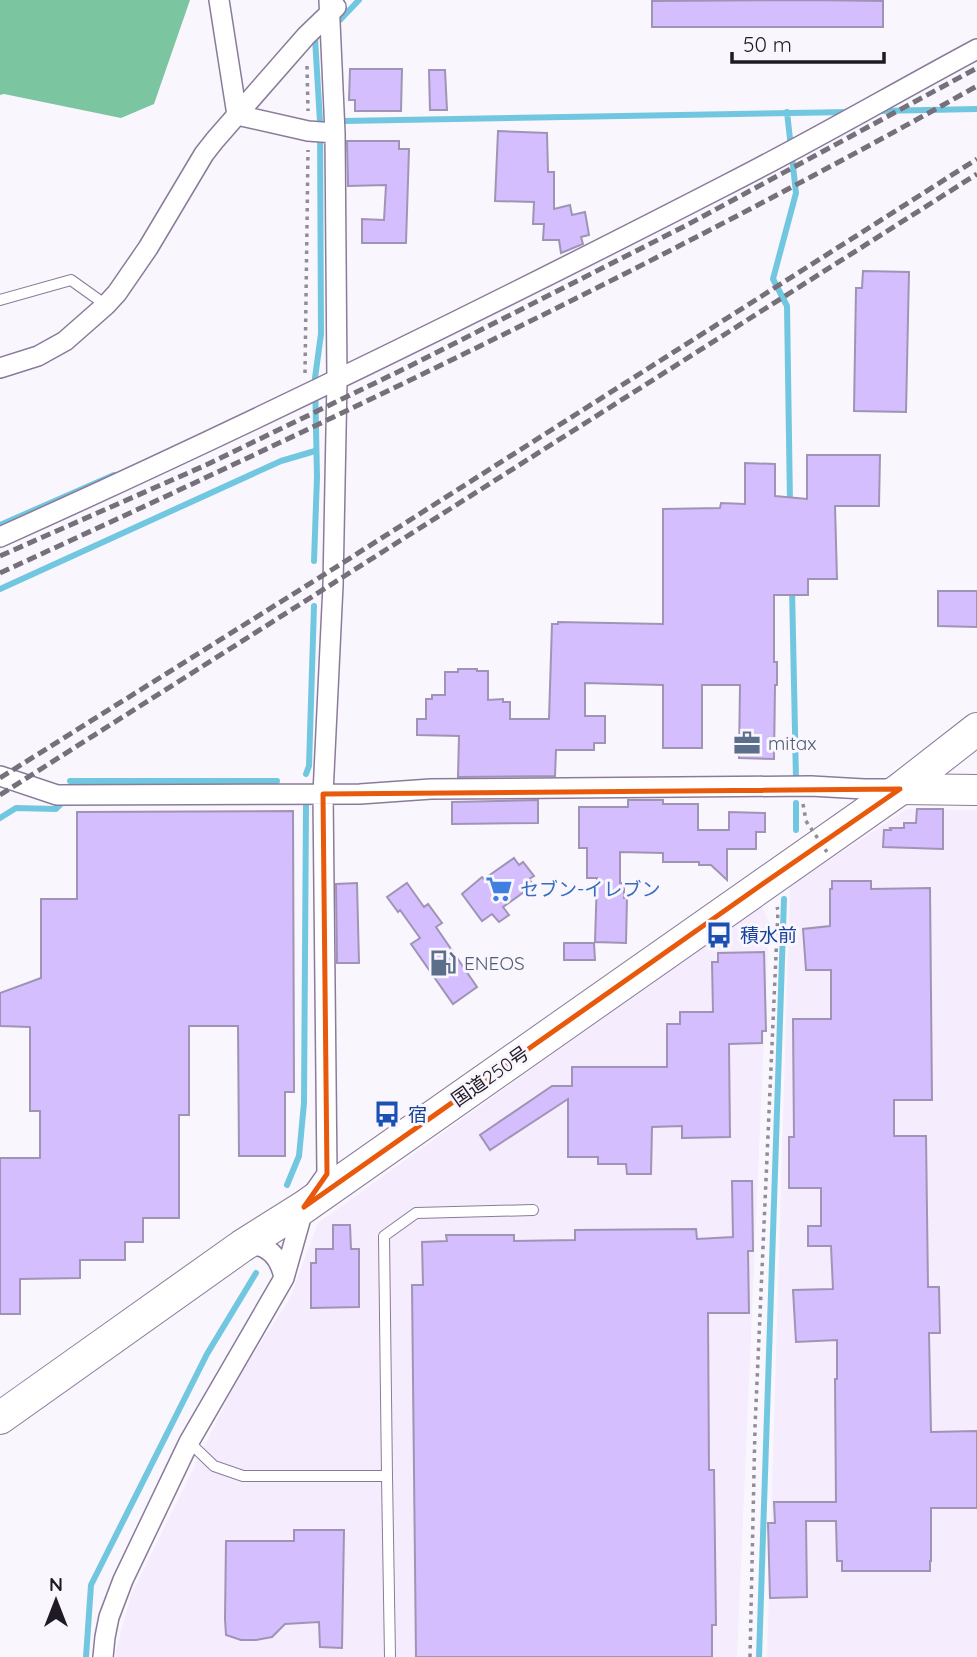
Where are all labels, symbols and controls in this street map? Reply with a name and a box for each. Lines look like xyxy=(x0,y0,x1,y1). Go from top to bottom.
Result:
scale bar xyxy=(732,21,884,65)
text: 50 m xyxy=(743,31,792,57)
office icon: mitax xyxy=(732,728,762,758)
place label: mitax xyxy=(768,731,817,755)
supermarket icon: セブン-イレブン xyxy=(484,874,514,904)
place label: セブン-イレブン xyxy=(520,877,660,901)
bus stop icon: 積水前 xyxy=(704,920,734,950)
place label: 積水前 xyxy=(740,923,797,947)
fuel station icon: ENEOS xyxy=(428,948,458,978)
place label: ENEOS xyxy=(464,951,525,975)
street label: 国道250号 xyxy=(447,1041,533,1111)
bus stop icon: 宿 xyxy=(372,1099,402,1129)
place label: 宿 xyxy=(408,1102,427,1126)
north arrow xyxy=(21,1566,91,1636)
text: N xyxy=(49,1572,63,1596)

